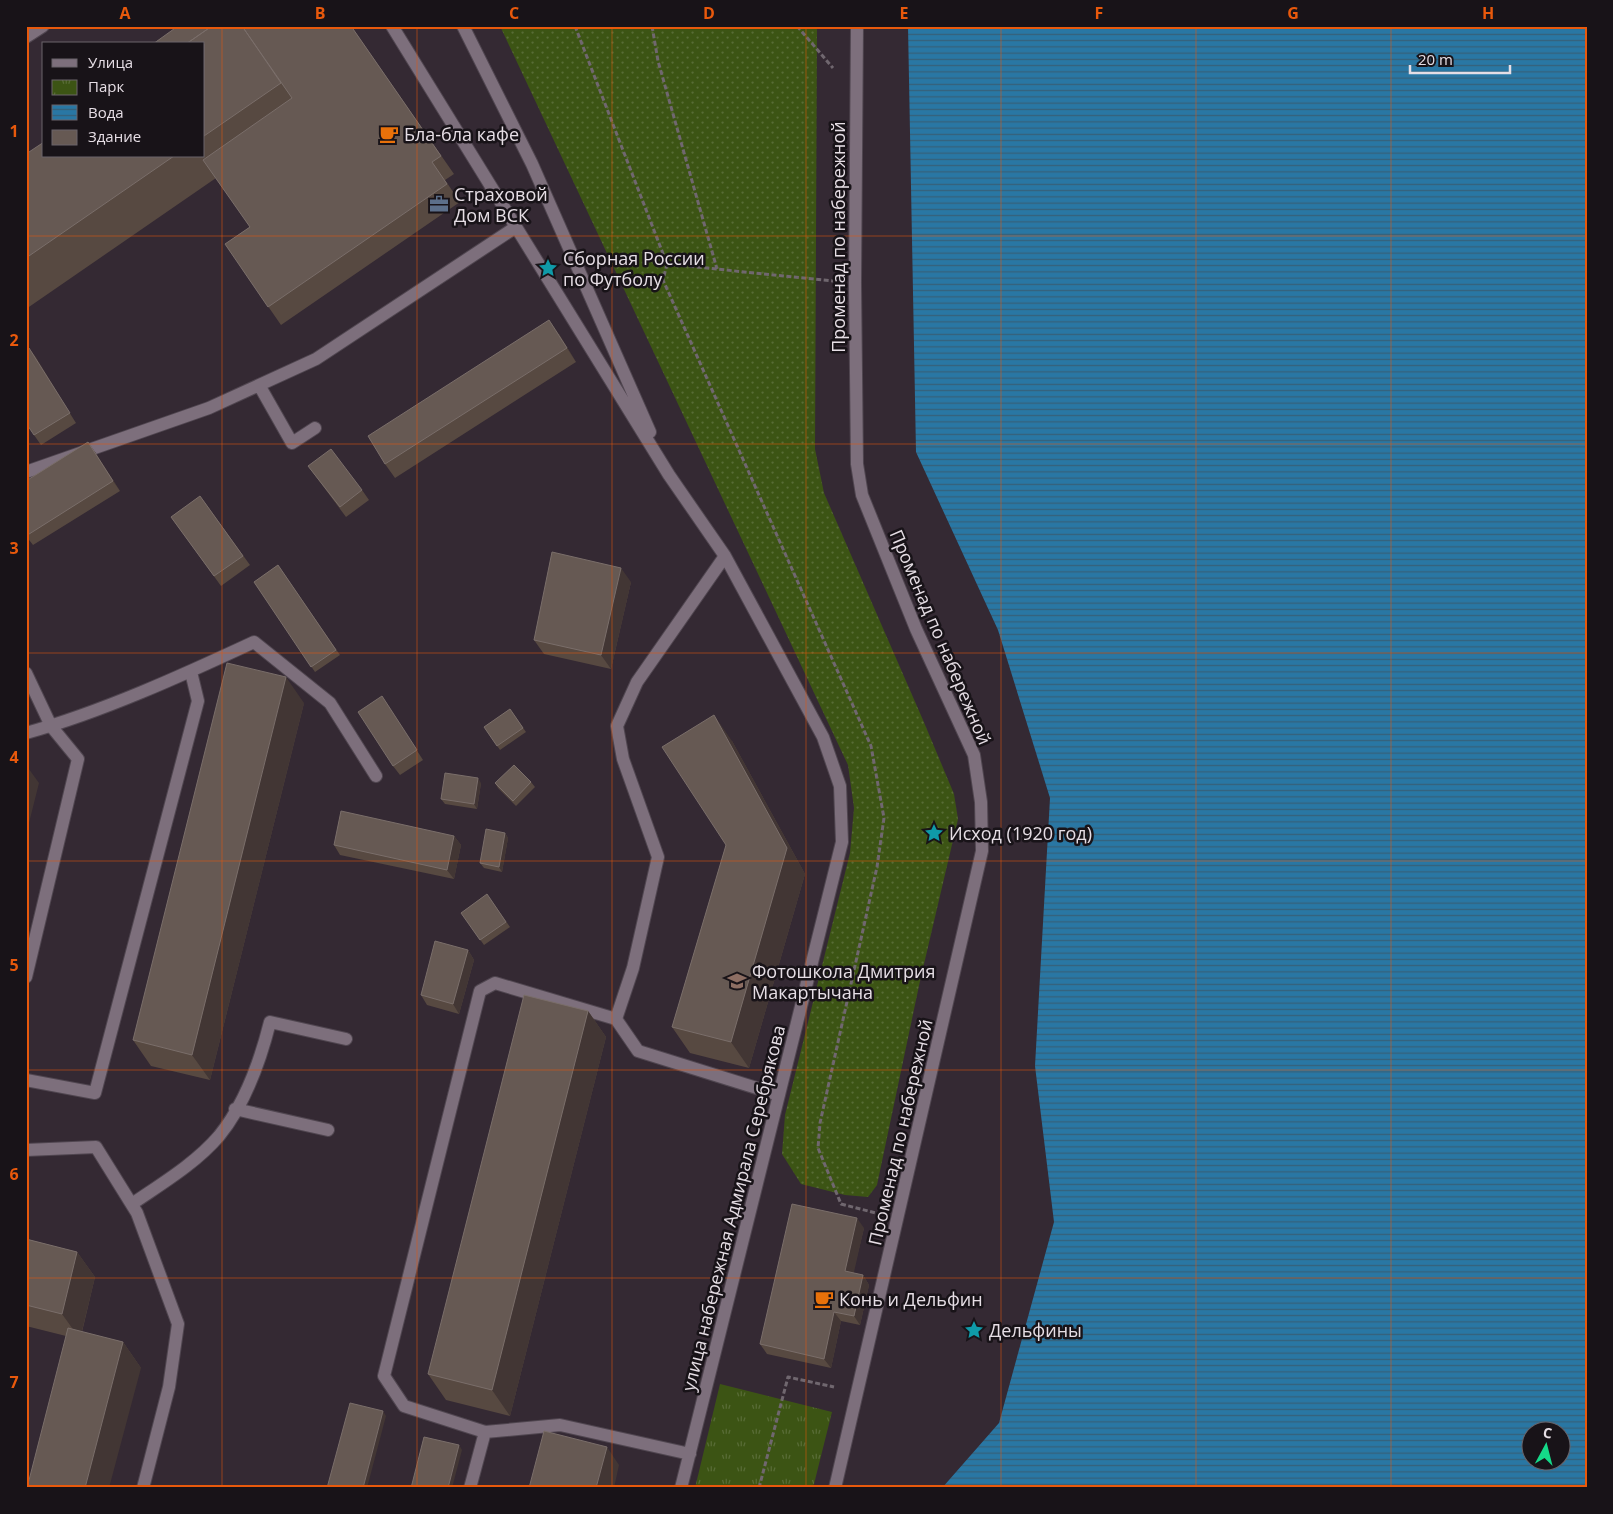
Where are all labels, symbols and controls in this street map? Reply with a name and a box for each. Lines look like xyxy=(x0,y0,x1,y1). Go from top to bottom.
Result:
text: A xyxy=(119,2,131,24)
text: B xyxy=(315,2,325,24)
text: C xyxy=(509,2,519,24)
text: D xyxy=(703,2,715,24)
text: E xyxy=(900,2,909,24)
text: F xyxy=(1095,2,1103,24)
text: G xyxy=(1287,2,1299,24)
text: H xyxy=(1482,2,1494,24)
legend xyxy=(42,42,205,158)
scale bar xyxy=(1410,42,1510,74)
text: 20 m xyxy=(1418,49,1453,69)
text: Улица xyxy=(88,52,133,72)
text: Парк xyxy=(88,76,124,96)
text: Вода xyxy=(88,102,124,122)
text: 1 xyxy=(9,120,19,142)
street label: Променад по набережной xyxy=(826,121,850,353)
place label: Бла-бла кафе xyxy=(404,122,519,146)
cafe icon: Бла-бла кафе xyxy=(378,123,400,145)
text: Здание xyxy=(88,126,141,146)
place label: Страховой Дом ВСК xyxy=(454,182,548,227)
office icon: Страховой Дом ВСК xyxy=(428,193,450,215)
place label: Сборная России по Футболу xyxy=(563,246,705,291)
place icon: Сборная России по Футболу xyxy=(537,257,559,279)
text: 2 xyxy=(9,329,19,351)
street label: Променад по набережной xyxy=(885,526,997,748)
text: 3 xyxy=(9,537,19,559)
text: 4 xyxy=(9,746,19,768)
place label: Исход (1920 год) xyxy=(949,821,1092,845)
place icon: Исход (1920 год) xyxy=(923,822,945,844)
text: 5 xyxy=(9,954,19,976)
place label: Фотошкола Дмитрия Макартычана xyxy=(752,959,935,1004)
school or university icon: Фотошкола Дмитрия Макартычана xyxy=(726,970,748,992)
street label: Променад по набережной xyxy=(862,1016,938,1248)
street label: улица набережная Адмирала Серебрякова xyxy=(676,1022,790,1394)
text: 6 xyxy=(9,1163,19,1185)
place label: Конь и Дельфин xyxy=(839,1287,983,1311)
cafe icon: Конь и Дельфин xyxy=(813,1288,835,1310)
place label: Дельфины xyxy=(989,1318,1082,1342)
place icon: Дельфины xyxy=(963,1319,985,1341)
text: 7 xyxy=(9,1371,19,1393)
north arrow xyxy=(1520,1422,1570,1472)
text: С xyxy=(1542,1423,1553,1443)

